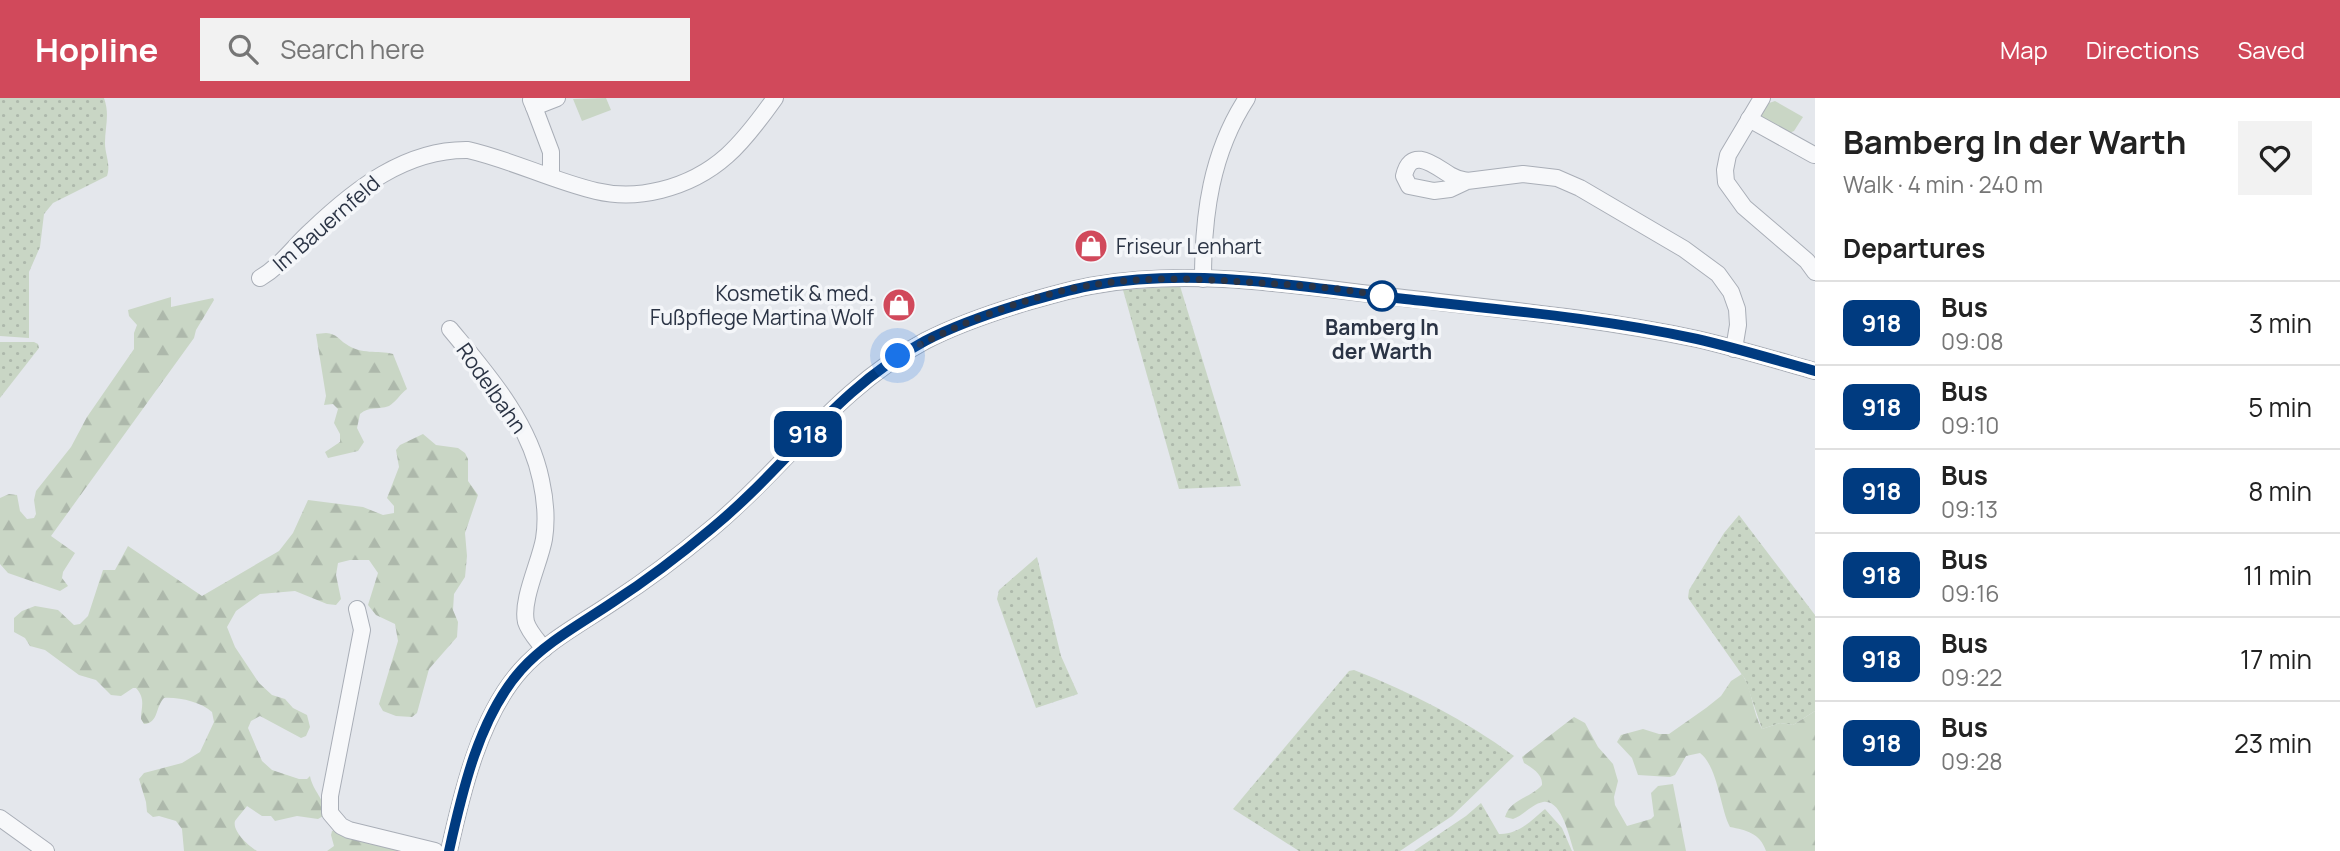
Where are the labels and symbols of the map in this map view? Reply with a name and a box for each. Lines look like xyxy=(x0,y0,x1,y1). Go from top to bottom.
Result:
street label: Im Bauernfeld xyxy=(267,169,385,277)
shop icon: Friseur Lenhart xyxy=(1072,227,1110,265)
place label: Friseur Lenhart xyxy=(1116,232,1262,260)
place label: Kosmetik & med. Fußpflege Martina Wolf xyxy=(650,279,875,331)
marker: Bamberg In der Warth xyxy=(1367,281,1397,311)
shop icon: Kosmetik & med. Fußpflege Martina Wolf xyxy=(880,286,918,324)
place label: Bamberg In der Warth xyxy=(1325,313,1439,365)
street label: Rodelbahn xyxy=(451,337,533,439)
your location xyxy=(880,338,915,373)
line badge: 918 xyxy=(768,411,848,457)

